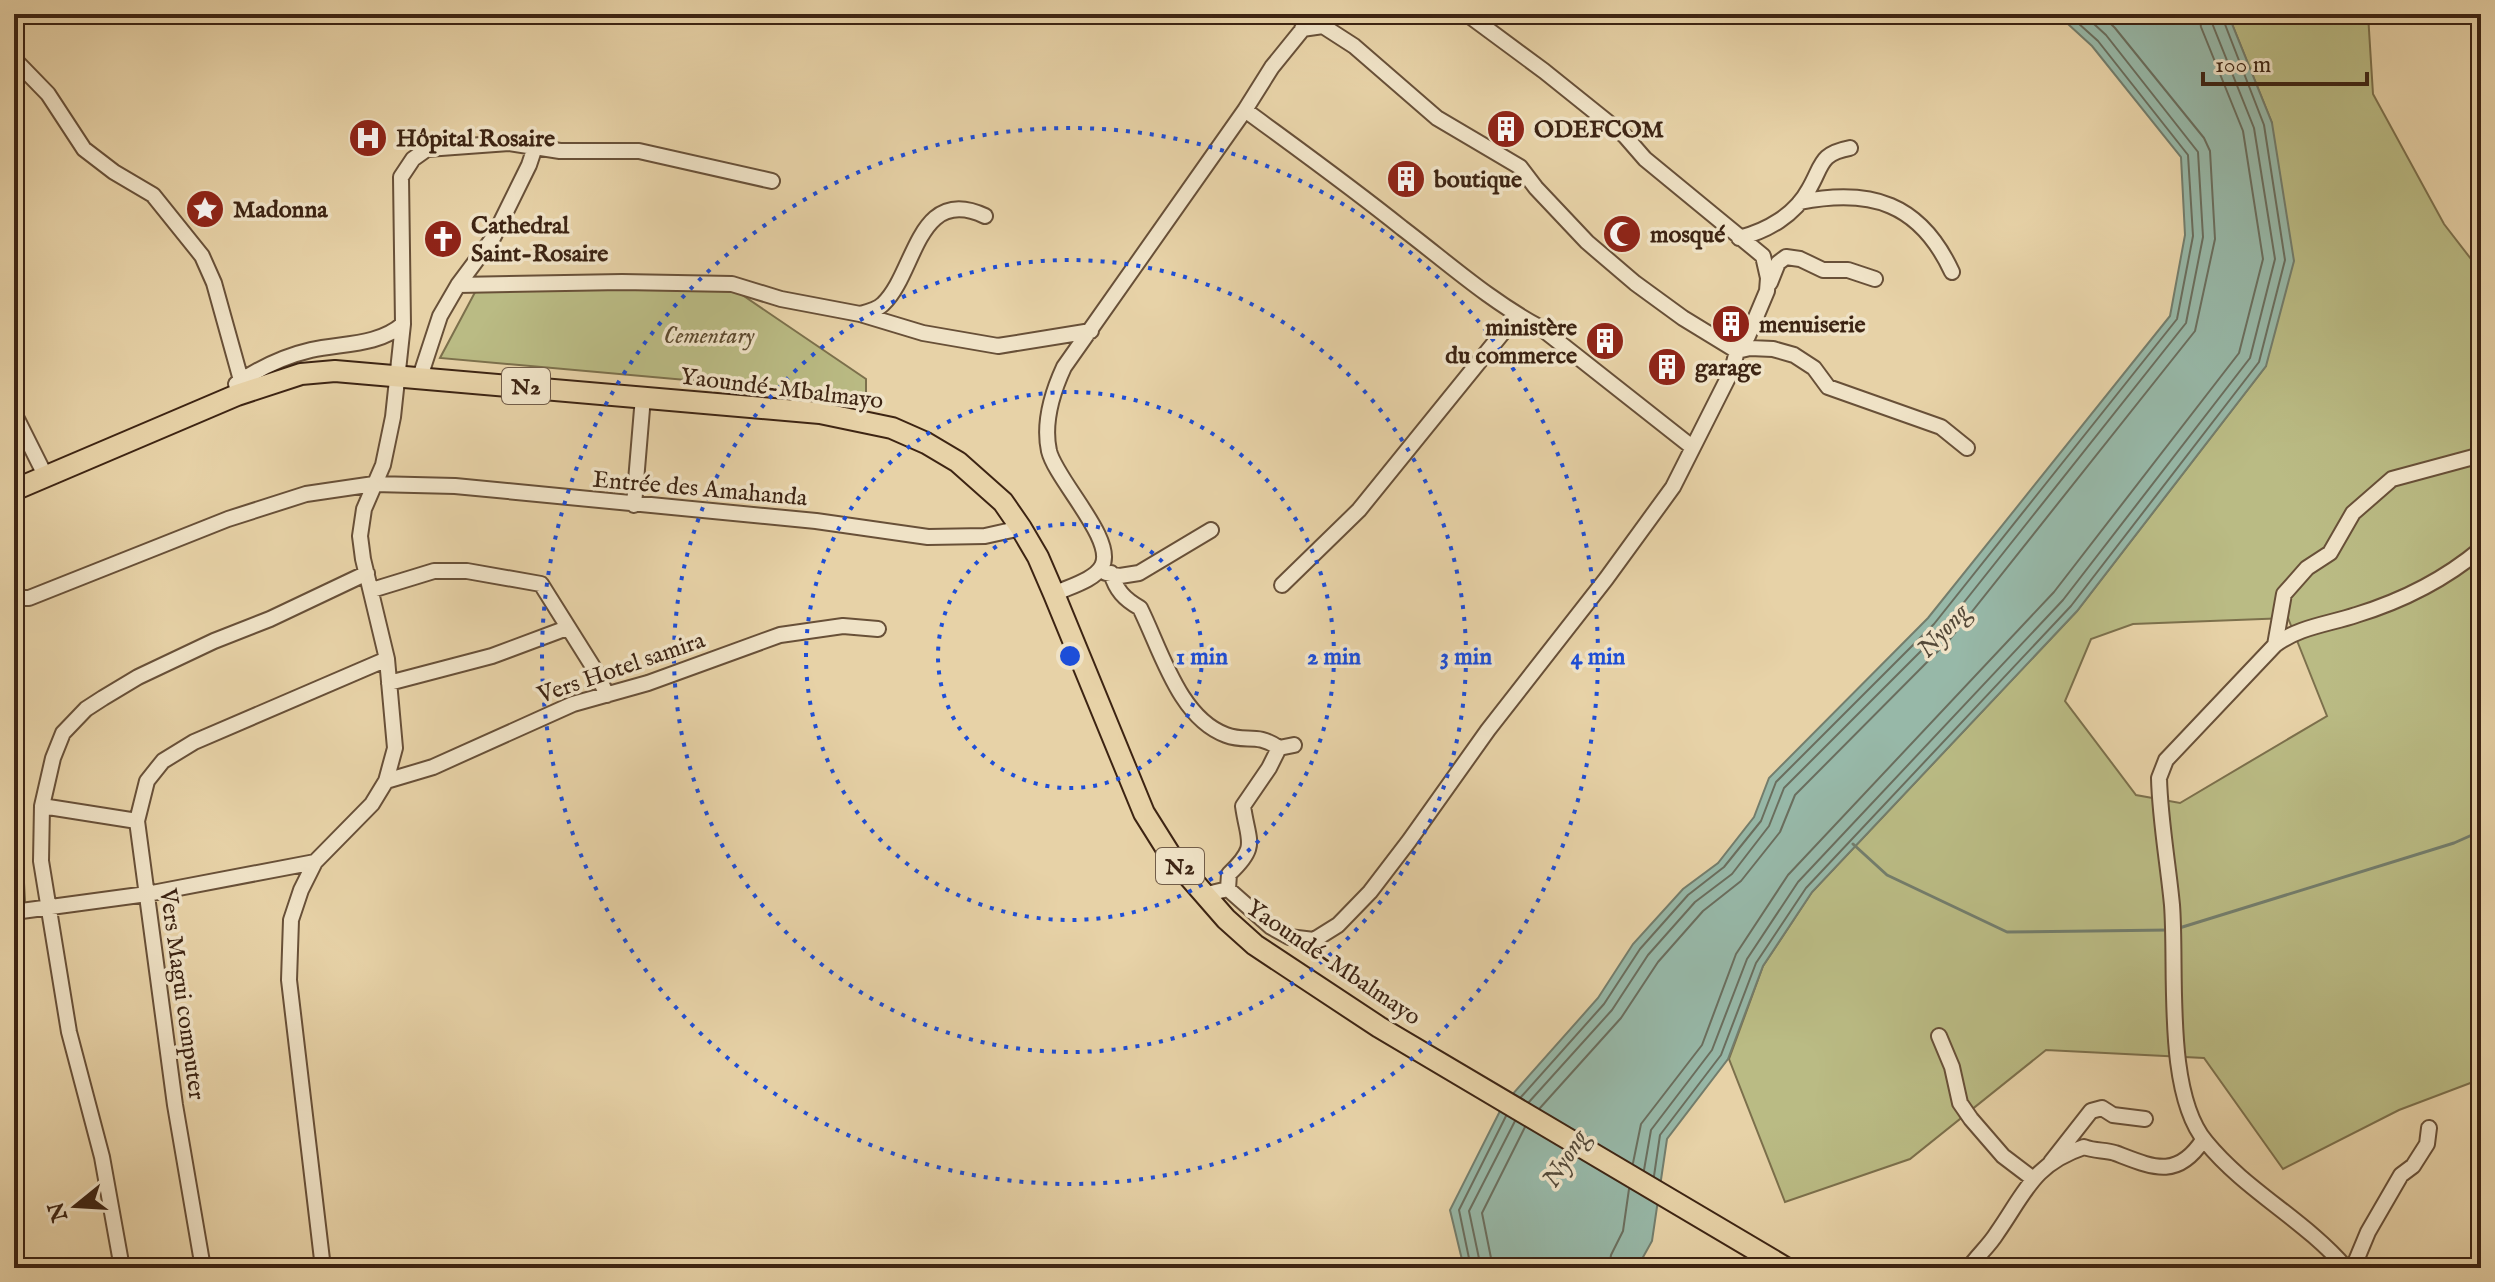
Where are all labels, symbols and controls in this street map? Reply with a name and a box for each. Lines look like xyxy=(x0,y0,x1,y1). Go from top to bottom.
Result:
scale bar xyxy=(2203,36,2367,86)
text: 100 m xyxy=(2215,50,2271,81)
building icon: ODEFCOM xyxy=(1485,108,1527,150)
place label: ODEFCOM xyxy=(1534,115,1664,146)
hospital icon: Hôpital Rosaire xyxy=(347,117,389,159)
place label: Hôpital Rosaire xyxy=(396,124,555,155)
building icon: boutique xyxy=(1385,158,1427,200)
place label: boutique xyxy=(1433,165,1522,196)
place icon: Madonna xyxy=(184,188,226,230)
place label: Madonna xyxy=(233,195,328,226)
place label: Cathedral Saint-Rosaire xyxy=(471,211,608,270)
mosque icon: mosqué xyxy=(1601,213,1643,255)
church icon: Cathedral Saint-Rosaire xyxy=(422,218,464,260)
place label: mosqué xyxy=(1650,220,1725,251)
building icon: menuiserie xyxy=(1710,303,1752,345)
place label: menuiserie xyxy=(1759,310,1866,341)
place label: ministère du commerce xyxy=(1445,313,1577,372)
building icon: ministère du commerce xyxy=(1584,320,1626,362)
park label: Cementary xyxy=(663,321,756,352)
building icon: garage xyxy=(1646,346,1688,388)
place label: garage xyxy=(1695,353,1762,384)
street label: Yaoundé-Mbalmayo xyxy=(679,362,885,417)
road number: N2 xyxy=(502,368,550,404)
street label: Entrée des Amahanda xyxy=(591,465,809,514)
water label: Nyong xyxy=(1910,596,1978,666)
street label: Vers Hotel samira xyxy=(533,625,710,712)
centre of rings xyxy=(1056,642,1084,670)
text: 1 min xyxy=(1176,642,1228,673)
text: 2 min xyxy=(1307,642,1361,673)
text: 3 min xyxy=(1440,642,1492,673)
text: 4 min xyxy=(1571,642,1626,673)
road number: N2 xyxy=(1156,848,1204,884)
street label: Vers Magui computer xyxy=(151,885,212,1102)
street label: Yaoundé-Mbalmayo xyxy=(1240,893,1427,1033)
water label: Nyong xyxy=(1535,1123,1597,1194)
north arrow xyxy=(36,1166,116,1246)
text: N xyxy=(43,1198,75,1226)

